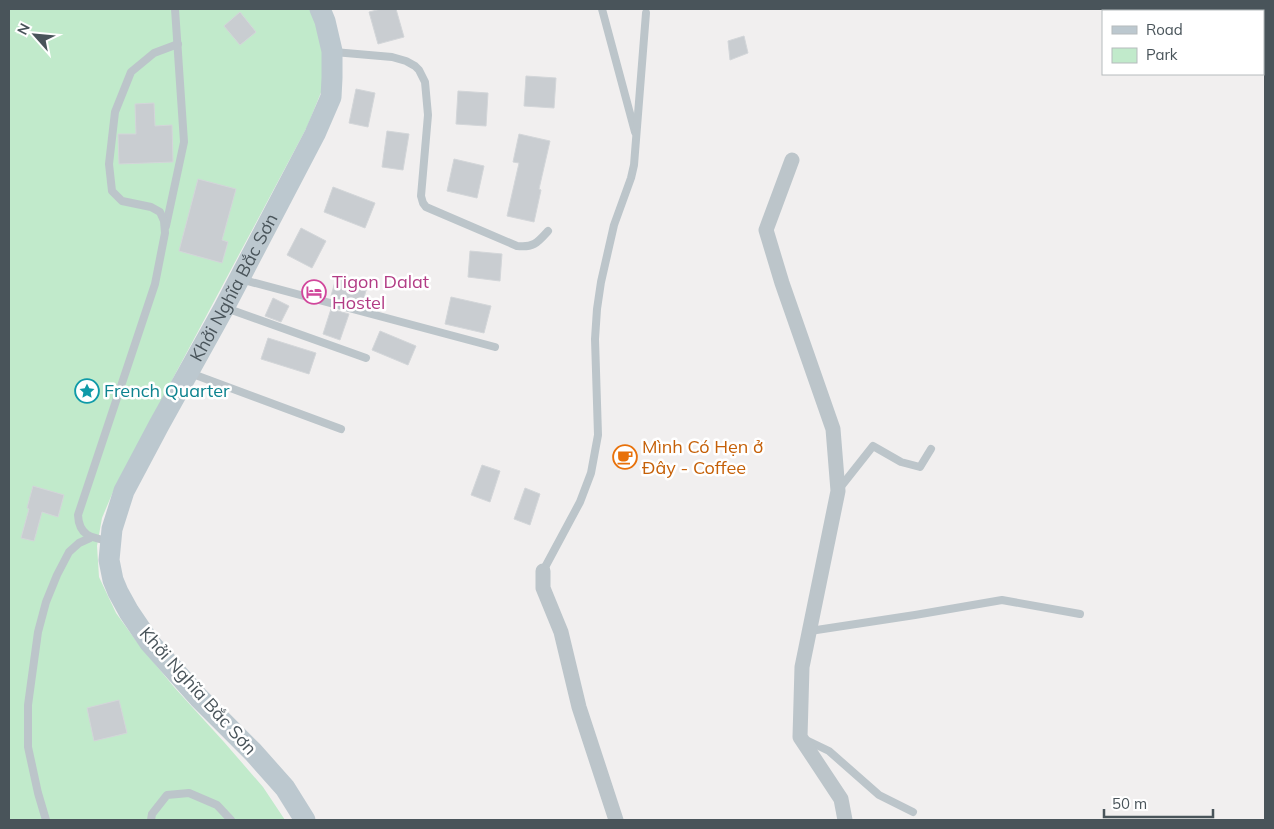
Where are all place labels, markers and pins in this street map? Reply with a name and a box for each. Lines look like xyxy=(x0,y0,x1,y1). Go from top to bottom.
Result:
place label: Tigon Dalat Hostel xyxy=(332,270,429,314)
hotel icon: Tigon Dalat Hostel xyxy=(301,279,327,305)
place icon: French Quarter xyxy=(74,378,100,404)
place label: French Quarter xyxy=(104,379,230,402)
place label: Mình Có Hẹn ở Đây - Coffee xyxy=(642,435,763,479)
cafe icon: Mình Có Hẹn ở Đây - Coffee xyxy=(612,444,638,470)

